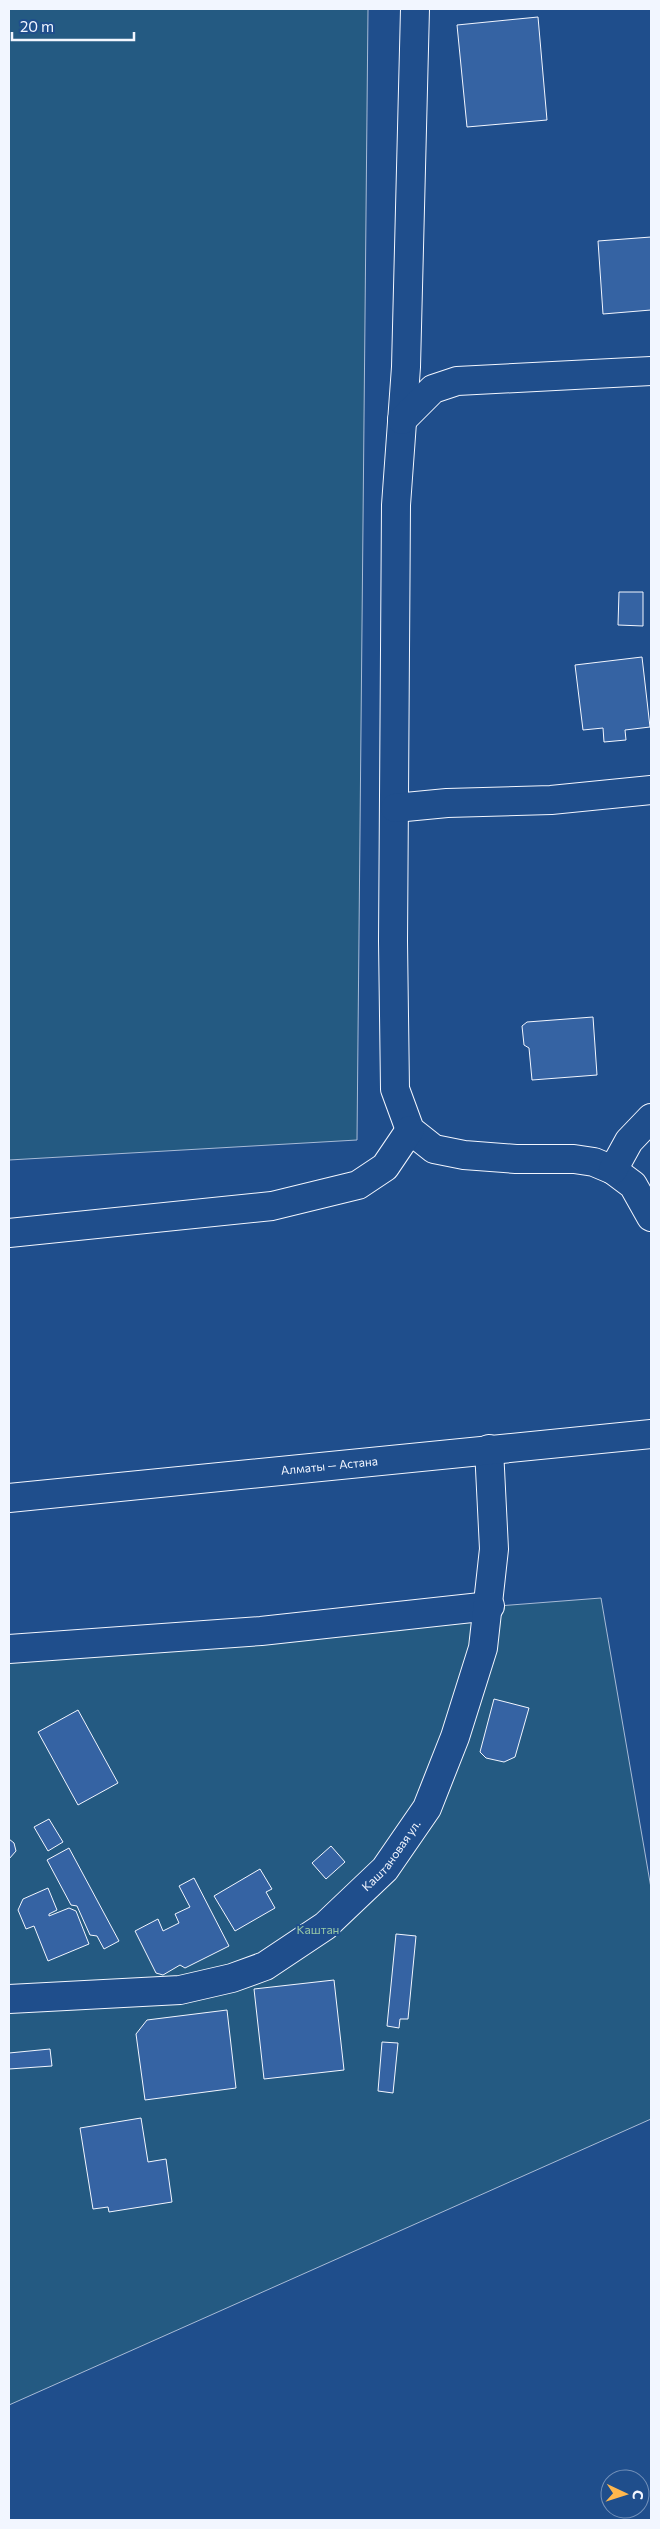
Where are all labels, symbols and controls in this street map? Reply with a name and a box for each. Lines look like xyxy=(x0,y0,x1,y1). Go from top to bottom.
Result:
scale bar xyxy=(12,10,135,42)
text: 20 m xyxy=(20,17,54,35)
street label: Алматы — Астана xyxy=(280,1453,378,1477)
street label: Каштановая ул. xyxy=(358,1817,423,1893)
park label: Каштан xyxy=(297,1922,339,1936)
north arrow xyxy=(600,2469,650,2519)
text: С xyxy=(630,2490,647,2500)

